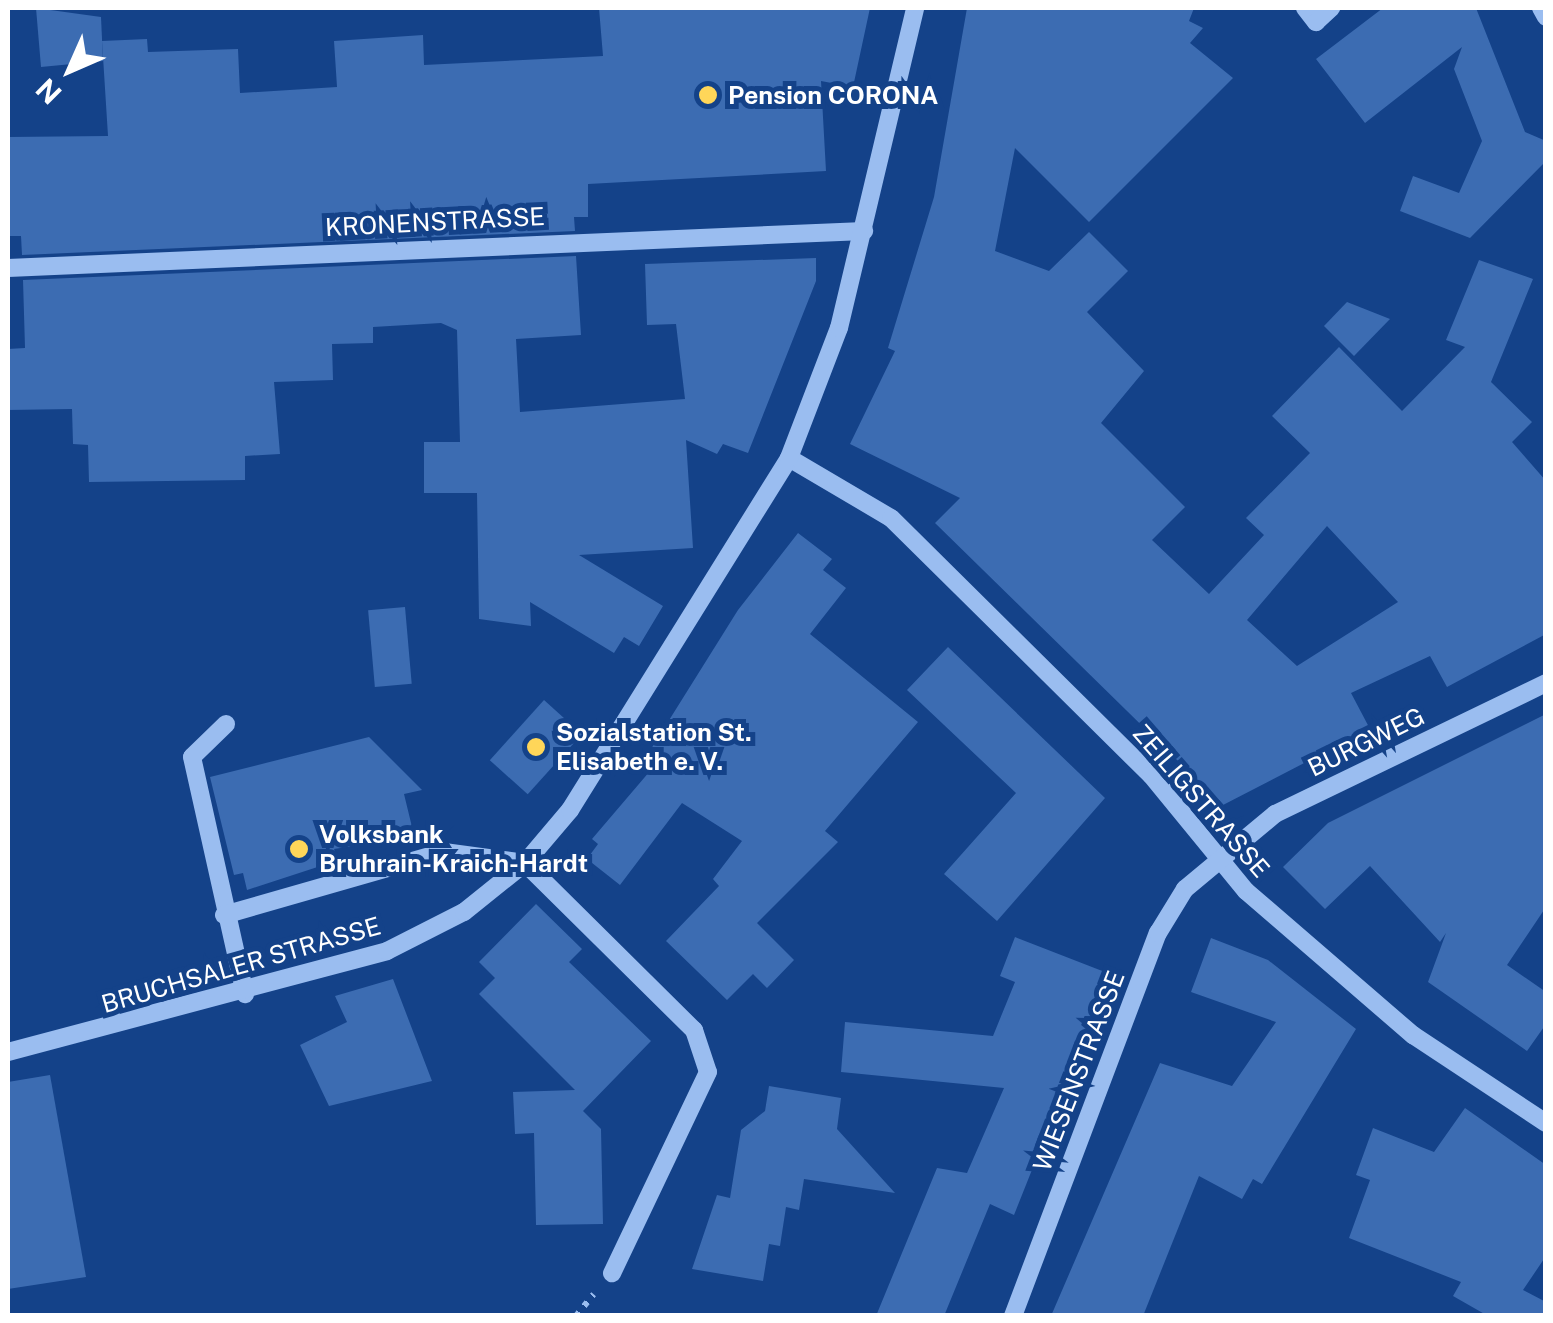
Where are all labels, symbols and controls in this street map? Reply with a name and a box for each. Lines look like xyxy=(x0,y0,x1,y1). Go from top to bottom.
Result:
north arrow xyxy=(20,20,120,120)
text: N xyxy=(29,72,68,111)
place label: Pension CORONA xyxy=(728,80,938,110)
marker: Pension CORONA xyxy=(697,84,719,106)
street label: KRONENSTRASSE xyxy=(324,201,546,243)
street label: BURGWEG xyxy=(1303,701,1429,783)
place label: Sozialstation St. Elisabeth e. V. xyxy=(556,718,752,777)
street label: ZEILIGSTRASSE xyxy=(1126,718,1276,884)
marker: Sozialstation St. Elisabeth e. V. xyxy=(525,736,547,758)
place label: Volksbank Bruhrain-Kraich-Hardt xyxy=(319,820,588,879)
marker: Volksbank Bruhrain-Kraich-Hardt xyxy=(288,838,310,860)
street label: BRUCHSALER STRASSE xyxy=(98,911,384,1019)
street label: WIESENSTRASSE xyxy=(1027,966,1131,1176)

